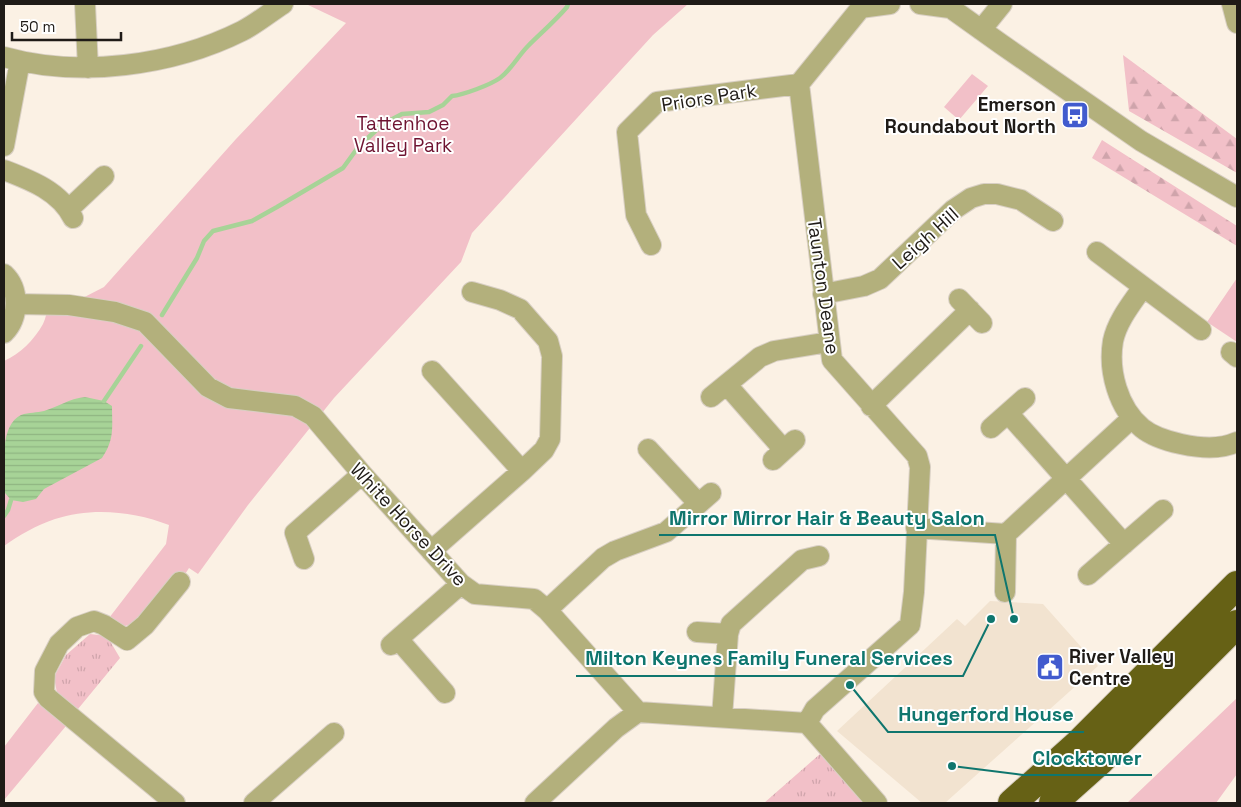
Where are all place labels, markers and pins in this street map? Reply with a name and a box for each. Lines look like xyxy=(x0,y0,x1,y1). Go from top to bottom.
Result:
place label: Emerson Roundabout North xyxy=(885,92,1056,139)
bus stop icon: Emerson Roundabout North xyxy=(1060,100,1090,130)
callout: Mirror Mirror Hair & Beauty Salon xyxy=(659,500,995,535)
callout: Milton Keynes Family Funeral Services xyxy=(576,641,963,676)
place label: River Valley Centre xyxy=(1069,644,1174,691)
public building icon: River Valley Centre xyxy=(1035,652,1065,682)
callout: Hungerford House xyxy=(888,697,1084,732)
callout: Clocktower xyxy=(1023,740,1152,775)

